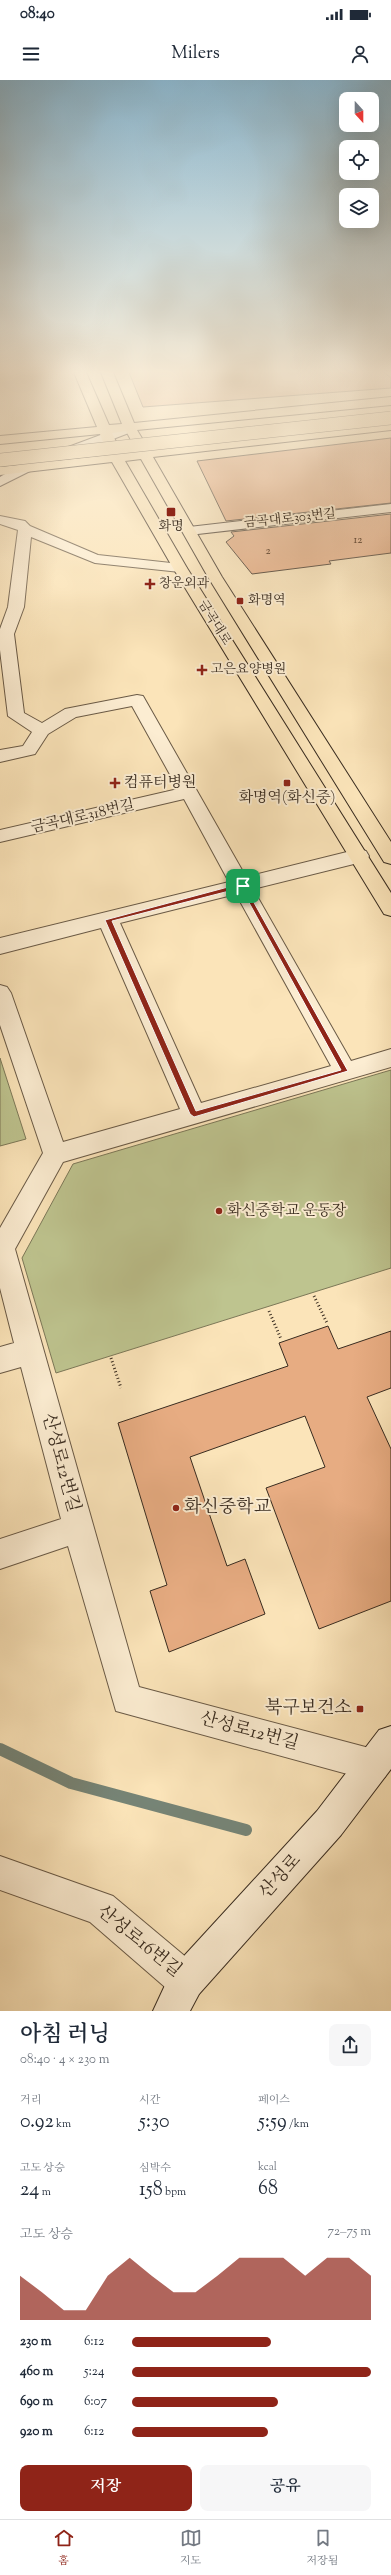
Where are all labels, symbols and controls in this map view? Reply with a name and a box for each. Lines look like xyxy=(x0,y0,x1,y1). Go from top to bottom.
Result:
text: 08:40 xyxy=(20,4,55,25)
text: Milers xyxy=(171,41,220,67)
icon: menu xyxy=(20,43,42,65)
icon: person xyxy=(349,43,371,65)
north arrow xyxy=(339,92,379,132)
map controls xyxy=(339,92,379,228)
button: locate xyxy=(339,140,379,180)
button: layers xyxy=(339,188,379,228)
street label: 금곡대로303번길 xyxy=(243,505,337,533)
marker: 화명 xyxy=(165,506,177,518)
place label: 화명 xyxy=(158,518,184,536)
house number: 12 xyxy=(354,532,362,548)
house number: 2 xyxy=(265,543,271,559)
place label: 창운외과 xyxy=(159,575,210,593)
marker: 창운외과 xyxy=(144,578,156,590)
place label: 화명역 xyxy=(248,592,286,610)
marker: 화명역 xyxy=(235,596,245,606)
street label: 금곡대로 xyxy=(193,597,235,649)
place label: 고은요양병원 xyxy=(211,661,286,679)
marker: 고은요양병원 xyxy=(196,664,208,676)
place label: 컴퓨터병원 xyxy=(124,773,196,794)
marker: 컴퓨터병원 xyxy=(109,777,121,789)
marker: 화명역(화신중) xyxy=(282,778,292,788)
place label: 화명역(화신중) xyxy=(239,788,335,809)
street label: 금곡대로318번길 xyxy=(29,795,137,839)
pin xyxy=(226,869,260,903)
icon: arrive xyxy=(232,875,254,897)
place label: 화신중학교 운동장 xyxy=(227,1201,347,1222)
marker: 화신중학교 운동장 xyxy=(214,1206,224,1216)
street label: 산성로12번길 xyxy=(34,1411,86,1515)
place label: 화신중학교 xyxy=(184,1495,272,1521)
marker: 화신중학교 xyxy=(171,1503,181,1513)
place label: 북구보건소 xyxy=(265,1696,352,1722)
marker: 북구보건소 xyxy=(355,1704,365,1714)
street label: 산성로12번길 xyxy=(197,1706,301,1758)
street label: 산성로 xyxy=(254,1849,308,1905)
street label: 산성로16번길 xyxy=(91,1900,187,1984)
text: 아침 러닝 xyxy=(20,2020,110,2052)
button: share xyxy=(329,2024,371,2066)
text: 08:40 · 4 × 230 m xyxy=(20,2051,109,2069)
text: 거리 xyxy=(20,2092,41,2108)
text: 시간 xyxy=(139,2092,160,2108)
text: 페이스 xyxy=(258,2092,290,2108)
text: 0.92 xyxy=(20,2108,54,2137)
text: 5:30 xyxy=(139,2108,170,2137)
text: 5:59 xyxy=(258,2108,287,2137)
text: km xyxy=(54,2116,71,2132)
text: /km xyxy=(287,2116,309,2132)
text: kcal xyxy=(258,2159,277,2175)
text: 고도 상승 xyxy=(20,2160,65,2176)
text: 심박수 xyxy=(139,2160,171,2176)
text: 68 xyxy=(258,2175,278,2204)
text: 24 xyxy=(20,2176,39,2205)
text: 158 xyxy=(139,2176,163,2205)
text: m xyxy=(39,2184,51,2200)
text: bpm xyxy=(163,2184,186,2200)
text: 72–75 m xyxy=(328,2223,371,2241)
text: 고도 상승 xyxy=(20,2226,73,2244)
text: 230 m xyxy=(20,2333,52,2351)
text: 6:12 xyxy=(84,2333,104,2351)
text: 460 m xyxy=(20,2363,53,2381)
text: 5:24 xyxy=(84,2363,104,2381)
text: 690 m xyxy=(20,2393,53,2411)
text: 6:07 xyxy=(84,2393,107,2411)
text: 920 m xyxy=(20,2423,53,2441)
text: 6:12 xyxy=(84,2423,104,2441)
button: 저장 xyxy=(20,2465,192,2511)
button: 공유 xyxy=(200,2465,371,2511)
tab: 홈 xyxy=(53,2527,75,2569)
tab: 지도 xyxy=(180,2527,202,2569)
tab: 저장됨 xyxy=(307,2527,338,2569)

